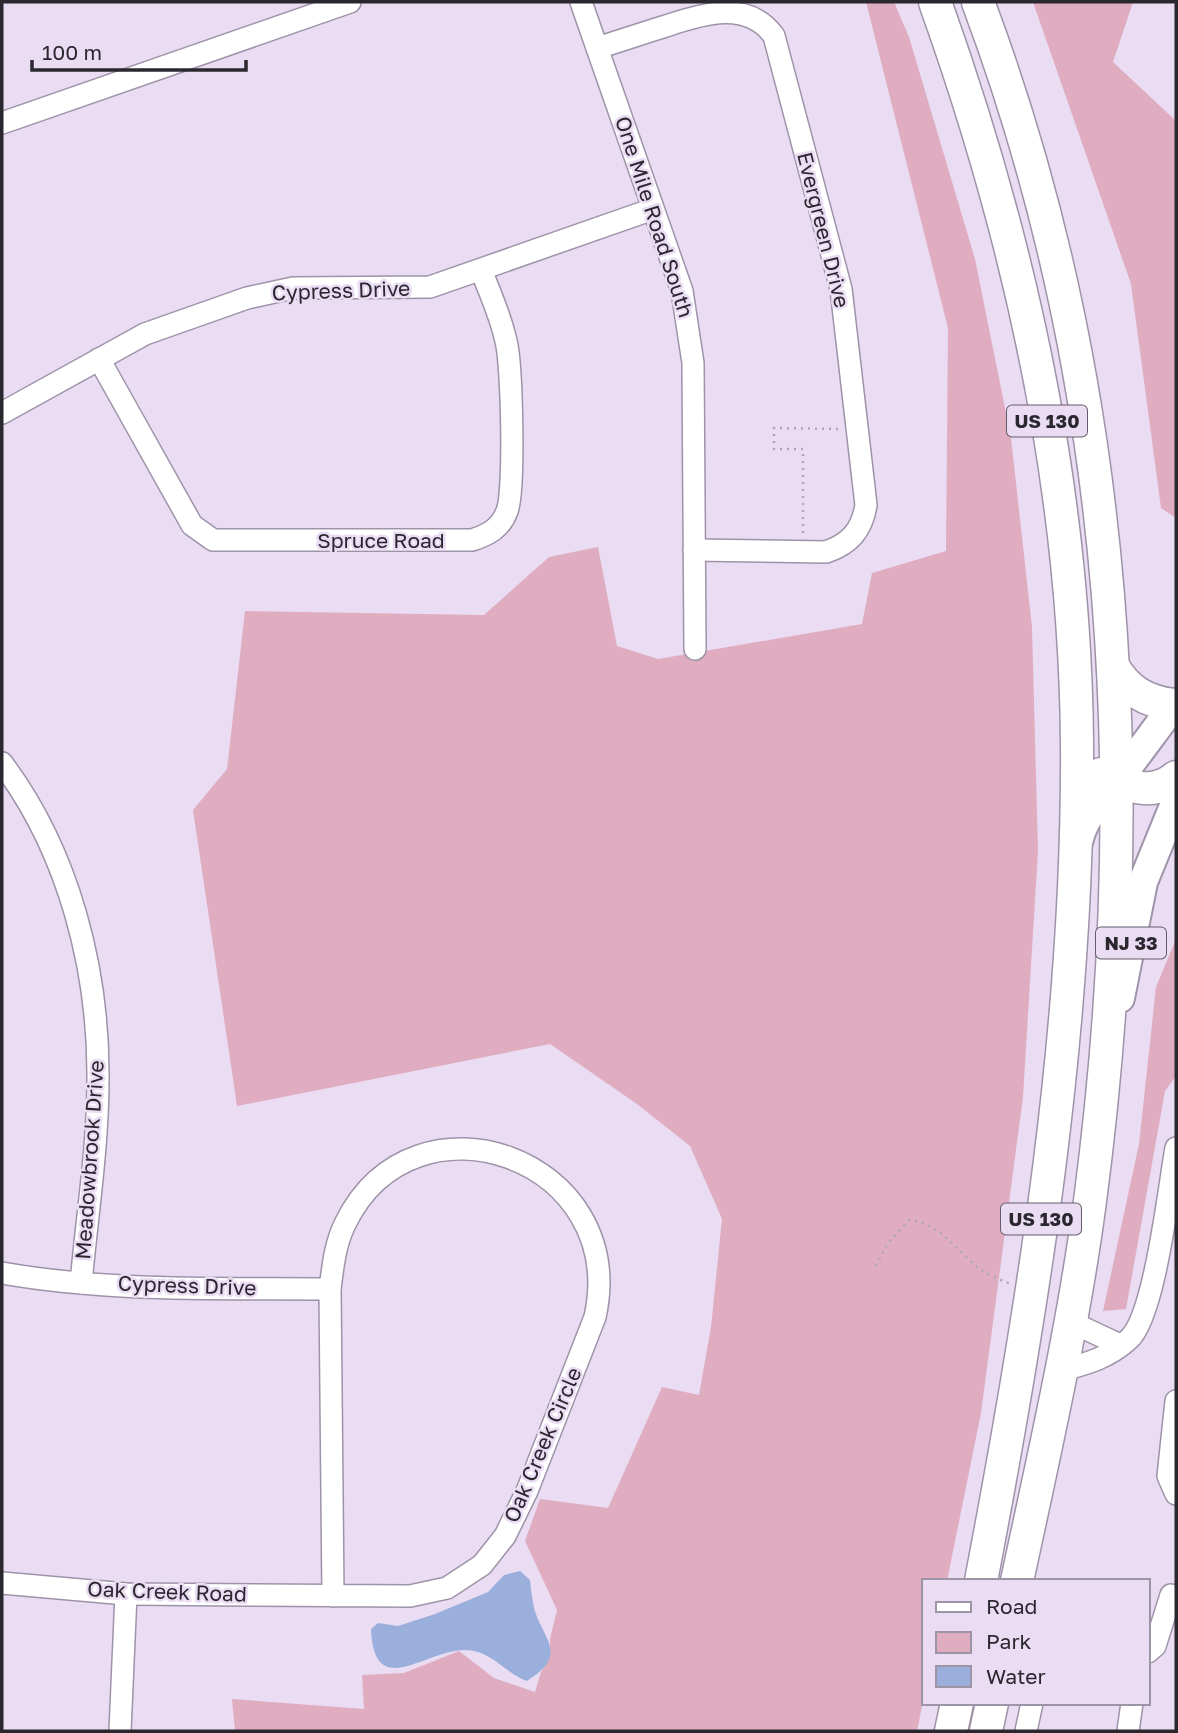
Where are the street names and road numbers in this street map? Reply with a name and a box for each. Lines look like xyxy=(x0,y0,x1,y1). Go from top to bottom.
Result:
street label: One Mile Road South xyxy=(610,113,700,321)
street label: Evergreen Drive xyxy=(792,149,856,310)
street label: Cypress Drive xyxy=(271,275,411,305)
road number: US 130 xyxy=(1007,406,1087,436)
street label: Spruce Road xyxy=(317,527,445,553)
road number: NJ 33 xyxy=(1096,928,1166,959)
street label: Meadowbrook Drive xyxy=(69,1059,109,1260)
road number: US 130 xyxy=(1001,1204,1081,1234)
street label: Cypress Drive xyxy=(117,1270,257,1300)
street label: Oak Creek Circle xyxy=(498,1363,587,1526)
street label: Oak Creek Road xyxy=(87,1575,247,1607)

